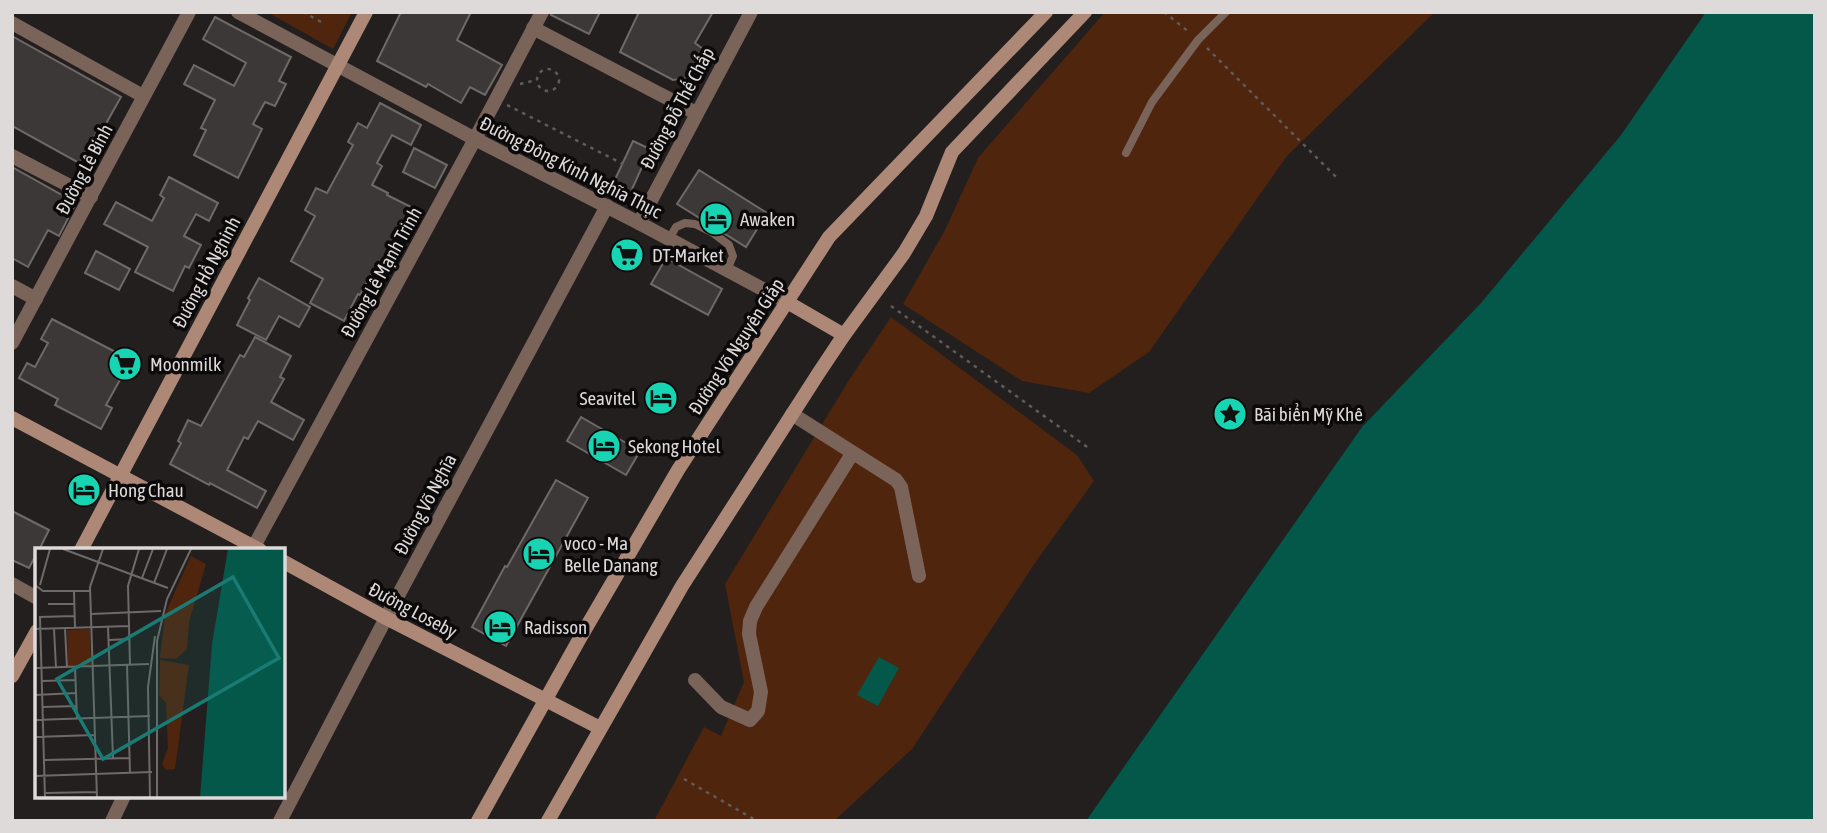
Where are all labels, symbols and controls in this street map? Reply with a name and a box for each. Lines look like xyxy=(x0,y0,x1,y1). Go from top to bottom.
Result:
street label: Đường Đỗ Thế Chấp xyxy=(636,43,718,173)
street label: Đường Đông Kinh Nghĩa Thục xyxy=(477,112,666,223)
street label: Đường Lê Binh xyxy=(51,120,117,218)
hotel icon: Awaken xyxy=(697,200,735,238)
street label: Đường Lê Mạnh Trinh xyxy=(336,203,426,341)
place label: Awaken xyxy=(740,208,795,230)
street label: Đường Hồ Nghinh xyxy=(167,213,245,331)
supermarket icon: DT-Market xyxy=(608,236,646,274)
place label: DT-Market xyxy=(652,244,724,266)
street label: Đường Võ Nguyên Giáp xyxy=(684,274,788,418)
supermarket icon: Moonmilk xyxy=(106,345,144,383)
place label: Moonmilk xyxy=(150,353,222,375)
hotel icon: Seavitel xyxy=(642,379,680,417)
place label: Seavitel xyxy=(579,387,636,409)
place icon: Bãi biển Mỹ Khê xyxy=(1211,395,1249,433)
place label: Bãi biển Mỹ Khê xyxy=(1254,403,1363,425)
hotel icon: Sekong Hotel xyxy=(585,427,623,465)
place label: Sekong Hotel xyxy=(628,435,720,457)
street label: Đường Võ Nghĩa xyxy=(389,450,461,558)
hotel icon: Hong Chau xyxy=(65,471,103,509)
place label: Hong Chau xyxy=(108,479,184,501)
place label: voco - Ma Belle Danang xyxy=(564,532,658,576)
hotel icon: voco - Ma Belle Danang xyxy=(520,535,558,573)
inset map xyxy=(35,548,285,798)
street label: Đường Loseby xyxy=(365,578,461,643)
hotel icon: Radisson xyxy=(481,608,519,646)
place label: Radisson xyxy=(524,616,587,638)

